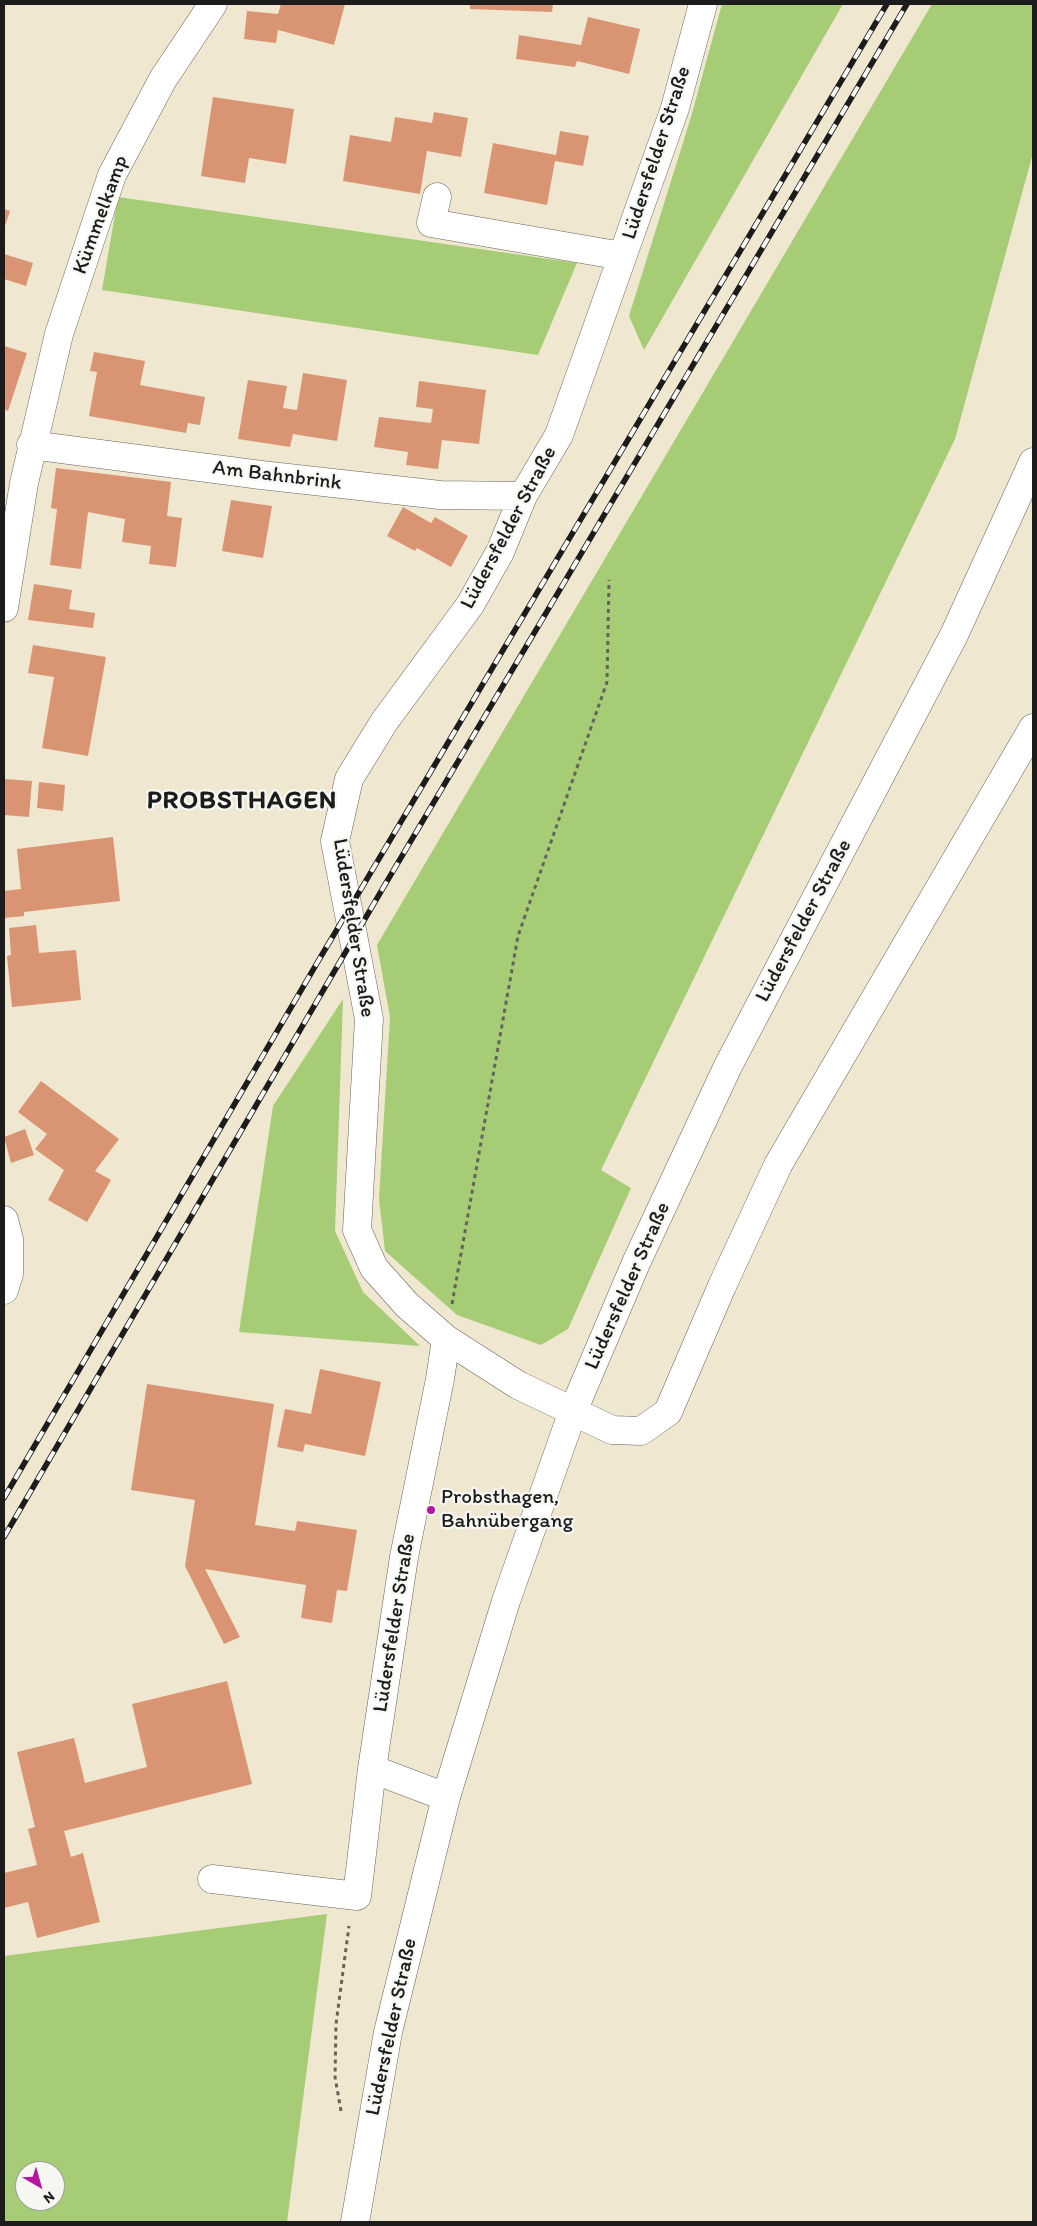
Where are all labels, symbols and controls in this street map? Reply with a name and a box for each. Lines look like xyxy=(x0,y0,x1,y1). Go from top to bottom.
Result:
street label: Lüdersfelder Straße xyxy=(617,63,697,243)
street label: Kümmelkamp xyxy=(68,152,134,278)
street label: Lüdersfelder Straße xyxy=(455,442,563,614)
street label: Am Bahnbrink xyxy=(211,456,343,496)
district label: PROBSTHAGEN xyxy=(145,785,339,817)
street label: Lüdersfelder Straße xyxy=(750,835,858,1007)
street label: Lüdersfelder Straße xyxy=(326,837,380,1019)
street label: Lüdersfelder Straße xyxy=(580,1198,676,1374)
place label: Probsthagen, Bahnübergang xyxy=(441,1485,573,1535)
marker: Probsthagen, Bahnübergang xyxy=(425,1504,437,1516)
street label: Lüdersfelder Straße xyxy=(368,1532,422,1714)
street label: Lüdersfelder Straße xyxy=(361,1936,423,2118)
north arrow xyxy=(15,2161,65,2211)
text: N xyxy=(40,2188,58,2207)

